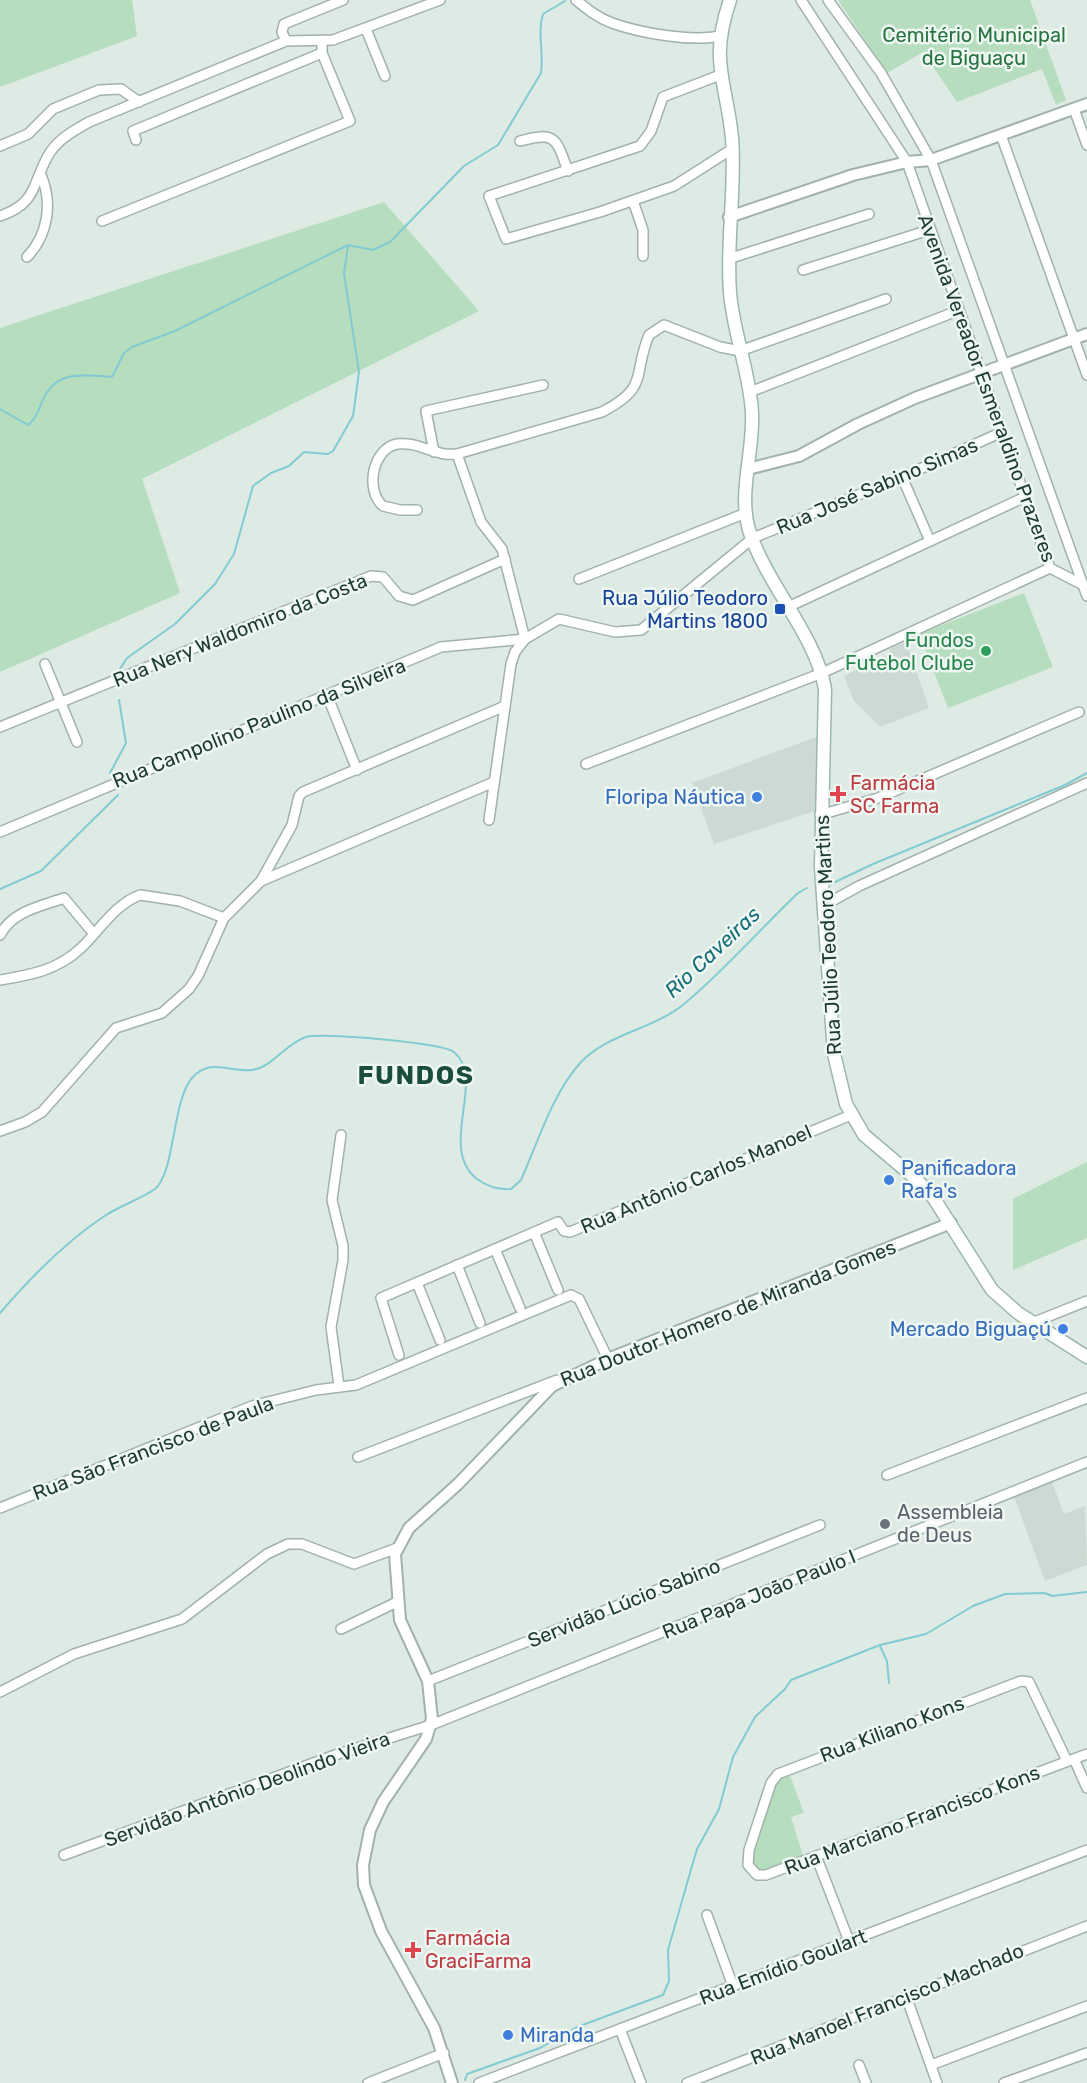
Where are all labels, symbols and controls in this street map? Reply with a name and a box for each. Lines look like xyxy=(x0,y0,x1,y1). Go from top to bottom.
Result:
park label: Cemitério Municipal de Biguaçu xyxy=(882,23,1066,70)
street label: Avenida Vereador Esmeraldino Prazeres xyxy=(913,211,1061,565)
street label: Rua José Sabino Simas xyxy=(773,433,981,539)
street label: Rua Nery Waldomiro da Costa xyxy=(109,568,371,692)
place label: Rua Júlio Teodoro Martins 1800 xyxy=(602,586,768,633)
marker: Rua Júlio Teodoro Martins 1800 xyxy=(773,602,787,616)
place label: Fundos Futebol Clube xyxy=(845,628,974,675)
marker: Fundos Futebol Clube xyxy=(979,644,993,658)
street label: Rua Campolino Paulino da Silveira xyxy=(109,653,409,793)
place label: Farmácia SC Farma xyxy=(850,771,939,818)
place label: Floripa Náutica xyxy=(605,785,745,809)
marker: Farmácia SC Farma xyxy=(831,787,845,801)
marker: Floripa Náutica xyxy=(750,790,764,804)
street label: Rua Júlio Teodoro Martins xyxy=(810,814,846,1056)
water label: Rio Caveiras xyxy=(659,901,765,1003)
district label: FUNDOS xyxy=(358,1060,474,1091)
street label: Rua Antônio Carlos Manoel xyxy=(577,1119,815,1239)
place label: Panificadora Rafa's xyxy=(901,1156,1017,1203)
marker: Panificadora Rafa's xyxy=(882,1173,896,1187)
street label: Rua Doutor Homero de Miranda Gomes xyxy=(557,1235,899,1391)
place label: Mercado Biguaçú xyxy=(890,1317,1051,1341)
marker: Mercado Biguaçú xyxy=(1056,1322,1070,1336)
street label: Rua São Francisco de Paula xyxy=(29,1391,277,1505)
place label: Assembleia de Deus xyxy=(897,1500,1004,1547)
marker: Assembleia de Deus xyxy=(878,1517,892,1531)
street label: Rua Papa João Paulo I xyxy=(659,1544,859,1644)
street label: Servidão Lúcio Sabino xyxy=(524,1553,724,1653)
street label: Rua Kiliano Kons xyxy=(817,1690,967,1768)
street label: Servidão Antônio Deolindo Vieira xyxy=(101,1726,393,1852)
street label: Rua Marciano Francisco Kons xyxy=(781,1760,1043,1880)
street label: Rua Emídio Goulart xyxy=(696,1924,870,2010)
place label: Farmácia GraciFarma xyxy=(425,1926,532,1973)
street label: Rua Manoel Francisco Machado xyxy=(747,1938,1027,2070)
marker: Farmácia GraciFarma xyxy=(406,1943,420,1957)
place label: Miranda xyxy=(520,2023,594,2047)
marker: Miranda xyxy=(501,2028,515,2042)

